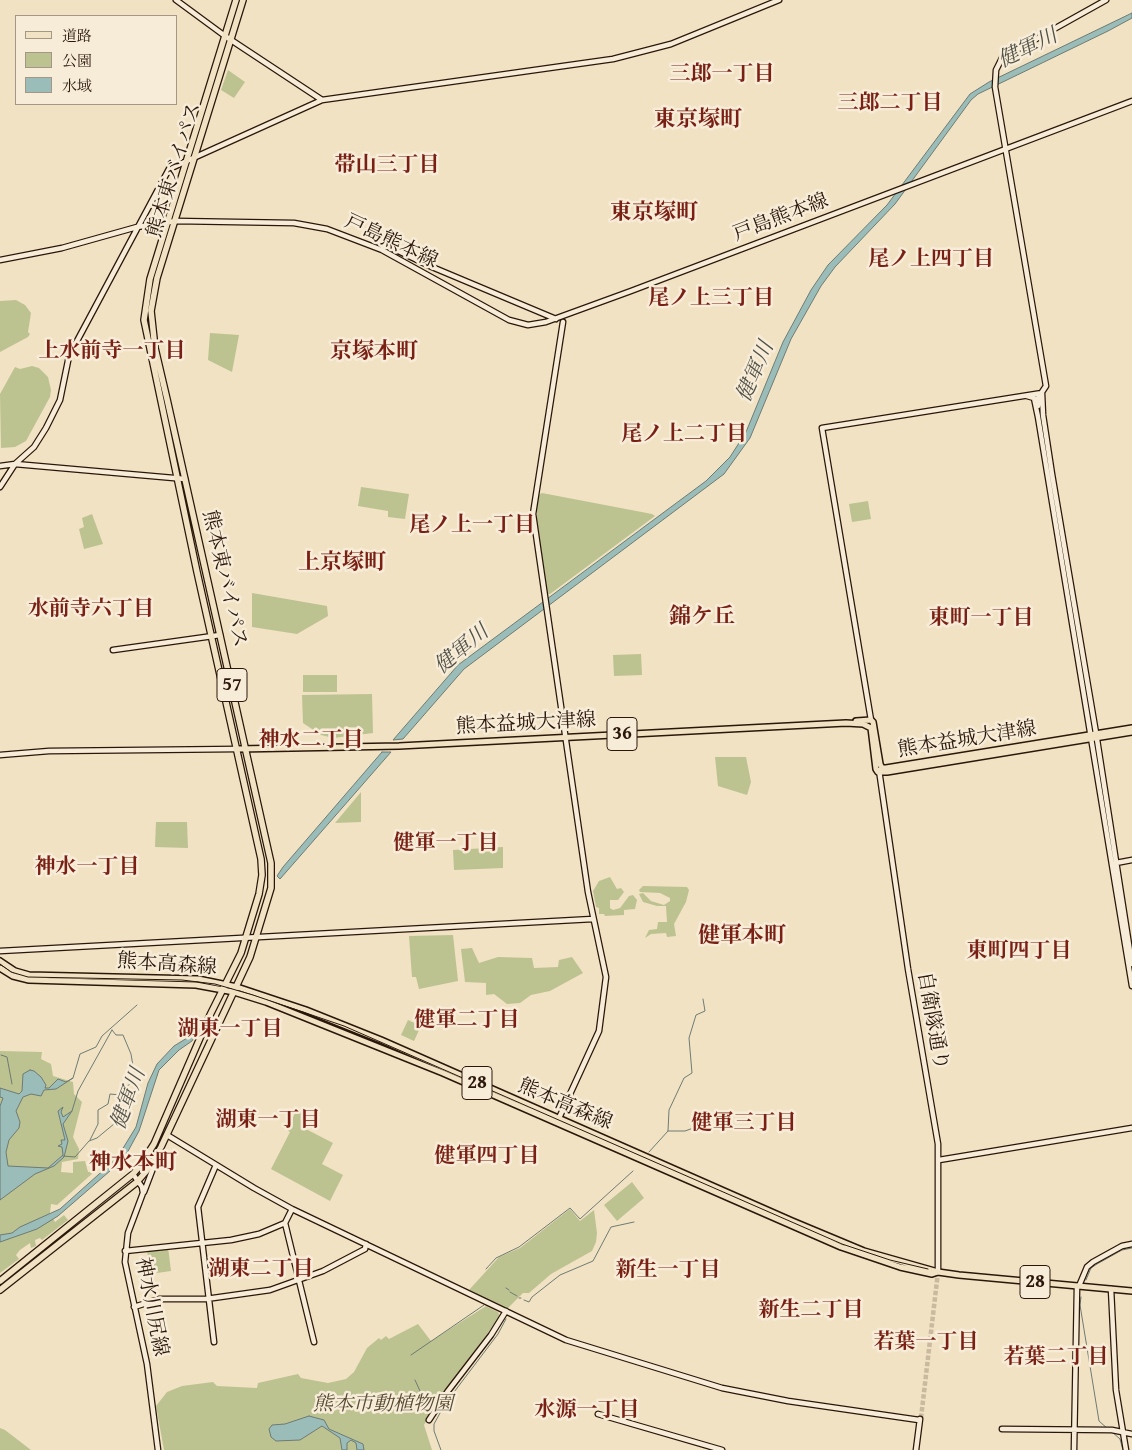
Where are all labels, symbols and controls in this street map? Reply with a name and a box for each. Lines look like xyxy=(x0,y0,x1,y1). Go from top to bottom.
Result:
legend xyxy=(15,15,178,105)
water label: 健軍川 xyxy=(994,24,1062,74)
text: 道路 xyxy=(62,25,92,46)
text: 公園 xyxy=(62,50,92,71)
district label: 三郎一丁目 xyxy=(670,62,774,88)
text: 水域 xyxy=(62,75,92,96)
district label: 三郎二丁目 xyxy=(838,91,942,117)
street label: 熊本東バイパス xyxy=(143,100,207,240)
district label: 東京塚町 xyxy=(654,107,742,133)
district label: 帯山三丁目 xyxy=(335,153,439,179)
street label: 戸島熊本線 xyxy=(730,189,832,247)
district label: 東京塚町 xyxy=(610,200,698,226)
street label: 戸島熊本線 xyxy=(341,210,441,274)
district label: 尾ノ上四丁目 xyxy=(868,247,994,273)
district label: 尾ノ上三丁目 xyxy=(648,286,774,312)
water label: 健軍川 xyxy=(732,338,780,406)
district label: 上水前寺一丁目 xyxy=(39,339,185,365)
district label: 京塚本町 xyxy=(330,339,418,365)
district label: 尾ノ上二丁目 xyxy=(621,422,747,448)
street label: 熊本東バイパス xyxy=(197,508,251,650)
district label: 尾ノ上一丁目 xyxy=(409,513,535,539)
district label: 上京塚町 xyxy=(298,550,386,576)
district label: 水前寺六丁目 xyxy=(28,597,154,623)
district label: 錦ケ丘 xyxy=(669,604,735,630)
district label: 東町一丁目 xyxy=(929,606,1033,632)
water label: 健軍川 xyxy=(430,620,494,680)
road number: 57 xyxy=(217,668,247,702)
street label: 熊本益城大津線 xyxy=(455,708,597,740)
street label: 熊本益城大津線 xyxy=(896,717,1038,763)
road number: 36 xyxy=(607,718,637,751)
district label: 神水二丁目 xyxy=(259,728,363,754)
district label: 健軍一丁目 xyxy=(394,831,498,857)
district label: 神水一丁目 xyxy=(35,855,139,881)
district label: 健軍本町 xyxy=(698,923,786,949)
district label: 東町四丁目 xyxy=(967,939,1071,965)
street label: 熊本高森線 xyxy=(116,950,218,980)
street label: 自衛隊通り xyxy=(911,970,953,1072)
district label: 健軍二丁目 xyxy=(415,1008,519,1034)
district label: 湖東一丁目 xyxy=(178,1017,282,1043)
water label: 健軍川 xyxy=(106,1065,152,1133)
road number: 28 xyxy=(462,1066,492,1100)
street label: 熊本高森線 xyxy=(514,1074,616,1136)
district label: 湖東一丁目 xyxy=(216,1108,320,1134)
district label: 健軍三丁目 xyxy=(692,1111,796,1137)
district label: 健軍四丁目 xyxy=(435,1144,539,1170)
district label: 神水本町 xyxy=(89,1150,177,1176)
street label: 神水川尻線 xyxy=(130,1256,172,1358)
district label: 湖東二丁目 xyxy=(209,1257,313,1283)
district label: 新生一丁目 xyxy=(616,1258,720,1284)
road number: 28 xyxy=(1020,1265,1050,1298)
district label: 新生二丁目 xyxy=(759,1298,863,1324)
district label: 若葉一丁目 xyxy=(874,1330,978,1356)
district label: 若葉二丁目 xyxy=(1004,1345,1108,1371)
park label: 熊本市動植物園 xyxy=(313,1393,453,1417)
district label: 水源一丁目 xyxy=(535,1398,639,1424)

